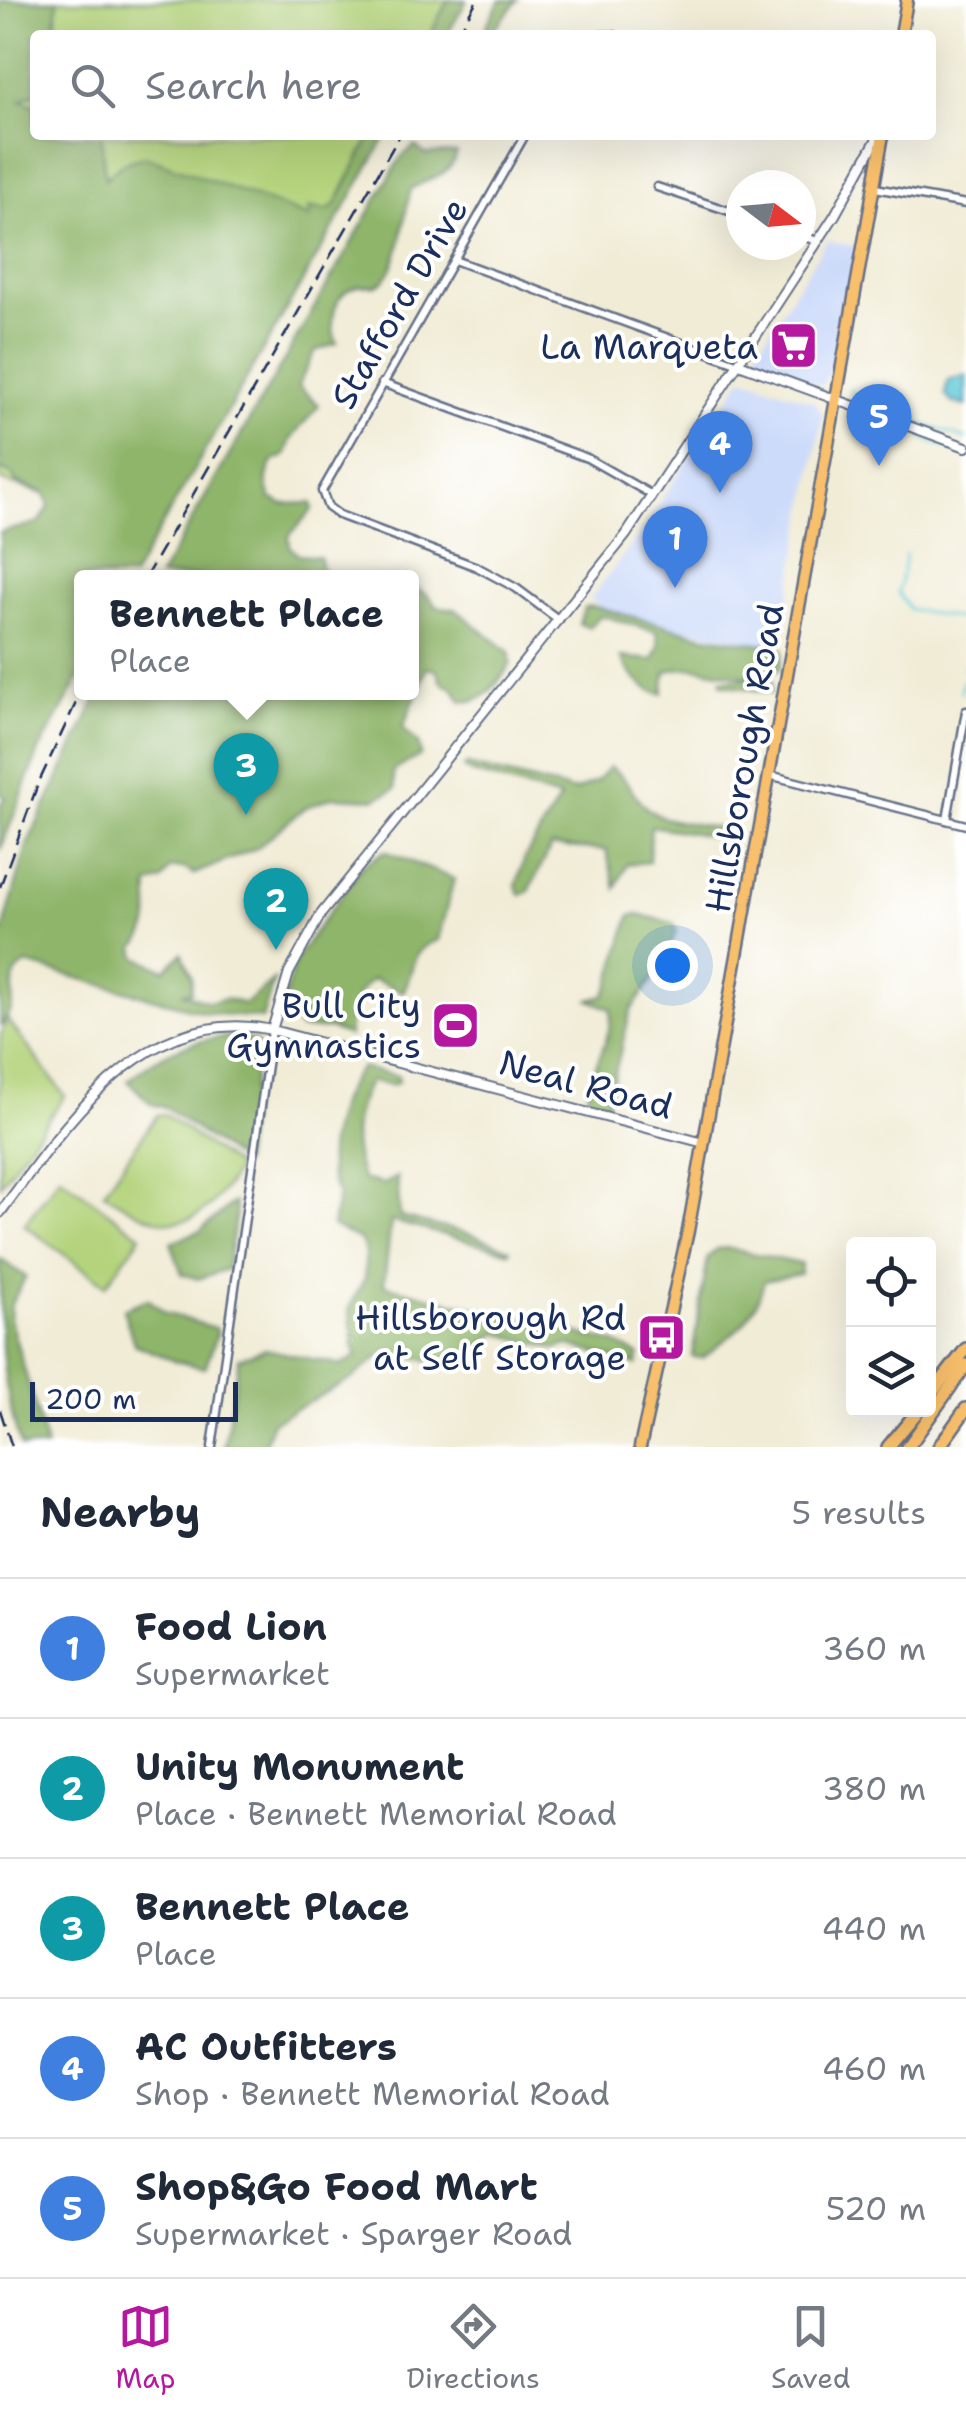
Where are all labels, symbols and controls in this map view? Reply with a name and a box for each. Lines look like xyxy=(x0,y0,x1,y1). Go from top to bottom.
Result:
search box xyxy=(30,30,936,140)
icon: search xyxy=(65,58,120,113)
text: Search here xyxy=(145,60,362,111)
north arrow xyxy=(726,170,816,260)
street label: Stafford Drive xyxy=(320,189,478,417)
supermarket icon: La Marqueta xyxy=(767,320,819,372)
place label: La Marqueta xyxy=(540,323,758,370)
pin: 5 xyxy=(846,384,912,466)
pin: 4 xyxy=(688,410,752,493)
pin: 1 xyxy=(642,506,708,588)
popup xyxy=(74,570,419,700)
text: Bennett Place xyxy=(109,588,384,639)
street label: Hillsborough Road xyxy=(694,600,794,916)
text: Place xyxy=(109,639,191,682)
pin: 3 xyxy=(214,732,278,815)
pin: 2 xyxy=(244,868,308,950)
your location xyxy=(647,940,698,991)
place label: Bull City Gymnastics xyxy=(226,982,421,1069)
sports icon: Bull City Gymnastics xyxy=(430,999,482,1051)
street label: Neal Road xyxy=(494,1038,678,1130)
map controls xyxy=(846,1237,936,1417)
button: locate xyxy=(846,1237,936,1327)
place label: Hillsborough Rd at Self Storage xyxy=(355,1294,626,1381)
bus stop icon: Hillsborough Rd at Self Storage xyxy=(635,1311,687,1363)
button: layers xyxy=(846,1327,936,1417)
scale bar xyxy=(30,1377,238,1422)
text: 200 m xyxy=(45,1380,136,1418)
text: Nearby xyxy=(40,1484,200,1540)
text: 5 results xyxy=(791,1491,926,1534)
text: Food Lion xyxy=(135,1601,327,1652)
text: 1 xyxy=(65,1627,80,1670)
text: 360 m xyxy=(822,1627,926,1670)
text: Supermarket xyxy=(135,1652,330,1695)
text: Unity Monument xyxy=(135,1741,464,1792)
text: 2 xyxy=(61,1767,84,1810)
text: 380 m xyxy=(822,1767,926,1810)
text: Place · Bennett Memorial Road xyxy=(135,1792,617,1835)
text: Bennett Place xyxy=(135,1881,410,1932)
text: 3 xyxy=(61,1907,84,1950)
text: 440 m xyxy=(821,1907,926,1950)
text: Place xyxy=(135,1932,217,1975)
text: AC Outfitters xyxy=(135,2021,397,2072)
text: 4 xyxy=(61,2047,84,2090)
text: 460 m xyxy=(822,2047,926,2090)
text: Shop · Bennett Memorial Road xyxy=(135,2072,610,2115)
text: Shop&Go Food Mart xyxy=(135,2161,538,2212)
text: 5 xyxy=(62,2187,83,2230)
text: 520 m xyxy=(826,2187,926,2230)
text: Supermarket · Sparger Road xyxy=(135,2212,572,2255)
tab: Map xyxy=(116,2299,175,2397)
tab: Directions xyxy=(406,2299,540,2397)
tab: Saved xyxy=(771,2299,850,2397)

